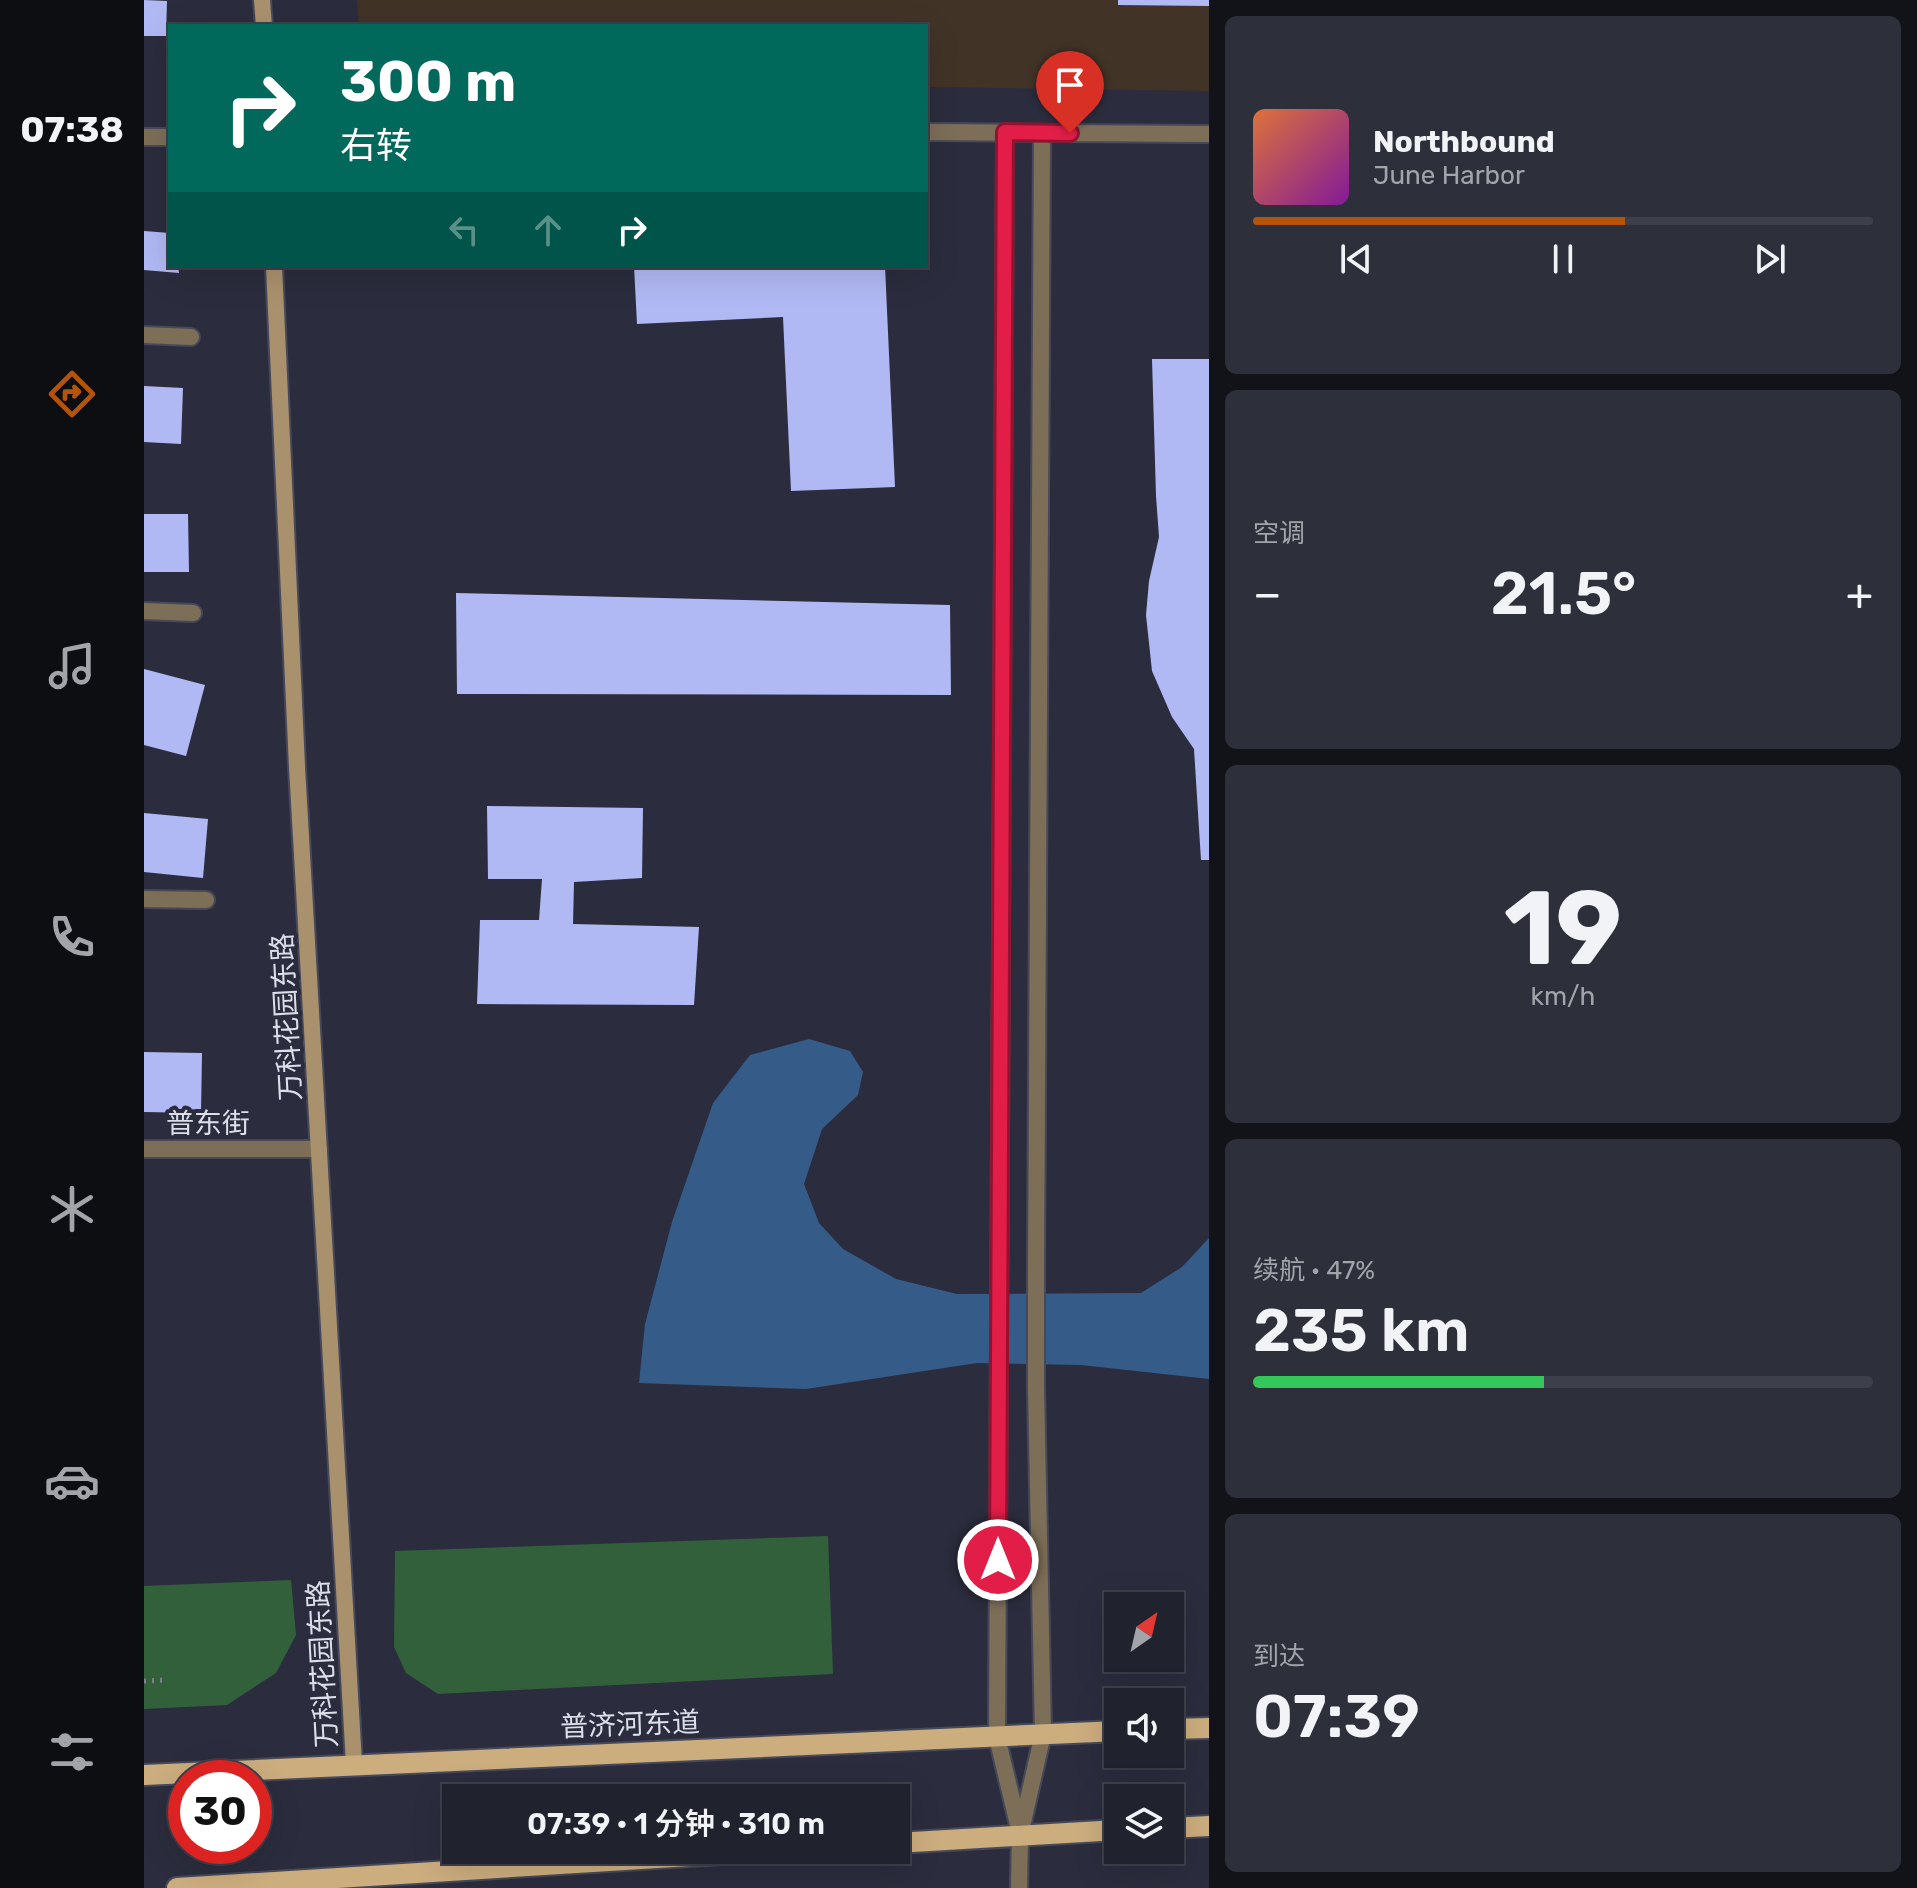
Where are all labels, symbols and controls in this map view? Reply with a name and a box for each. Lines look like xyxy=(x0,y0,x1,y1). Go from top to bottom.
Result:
text: 300 m xyxy=(340,49,516,115)
pin xyxy=(1036,51,1104,133)
icon: right xyxy=(208,56,312,160)
icon: arrive xyxy=(1048,63,1092,107)
text: 07:38 xyxy=(20,108,124,151)
text: 右转 xyxy=(340,124,412,167)
text: Northbound xyxy=(1373,124,1555,160)
text: June Harbor xyxy=(1373,160,1525,191)
icon: left xyxy=(442,208,486,252)
icon: ahead xyxy=(526,208,570,252)
icon: right xyxy=(610,208,654,252)
icon: previous xyxy=(1334,237,1378,281)
icon: pause xyxy=(1541,237,1585,281)
icon: next xyxy=(1748,237,1792,281)
icon: directions xyxy=(44,366,100,422)
text: 空调 xyxy=(1253,518,1305,549)
text: 21.5° xyxy=(1491,558,1636,629)
text: − xyxy=(1253,568,1282,620)
text: + xyxy=(1846,568,1873,620)
icon: music xyxy=(44,638,100,694)
text: 19 xyxy=(1504,867,1622,990)
icon: phone xyxy=(44,909,100,965)
street label: 万科花园东路 xyxy=(266,932,307,1102)
text: km/h xyxy=(1531,981,1595,1012)
street label: 普东街 xyxy=(166,1107,250,1140)
icon: climate xyxy=(44,1181,100,1237)
text: 续航 · 47% xyxy=(1253,1255,1375,1286)
text: 235 km xyxy=(1253,1295,1469,1366)
icon: car xyxy=(44,1453,100,1509)
position arrow xyxy=(956,1518,1040,1602)
street label: 万科花园东路 xyxy=(302,1579,343,1749)
north arrow xyxy=(1104,1592,1184,1672)
map controls xyxy=(1104,1592,1184,1864)
text: 到达 xyxy=(1253,1641,1305,1672)
text: 07:39 xyxy=(1253,1681,1420,1752)
button: sound xyxy=(1104,1688,1184,1768)
street label: 普济河东道 xyxy=(559,1706,701,1743)
icon: filters xyxy=(44,1724,100,1780)
speed limit sign: 30 xyxy=(168,1760,272,1864)
button: layers xyxy=(1104,1784,1184,1864)
text: 07:39 · 1 分钟 · 310 m xyxy=(527,1806,825,1842)

